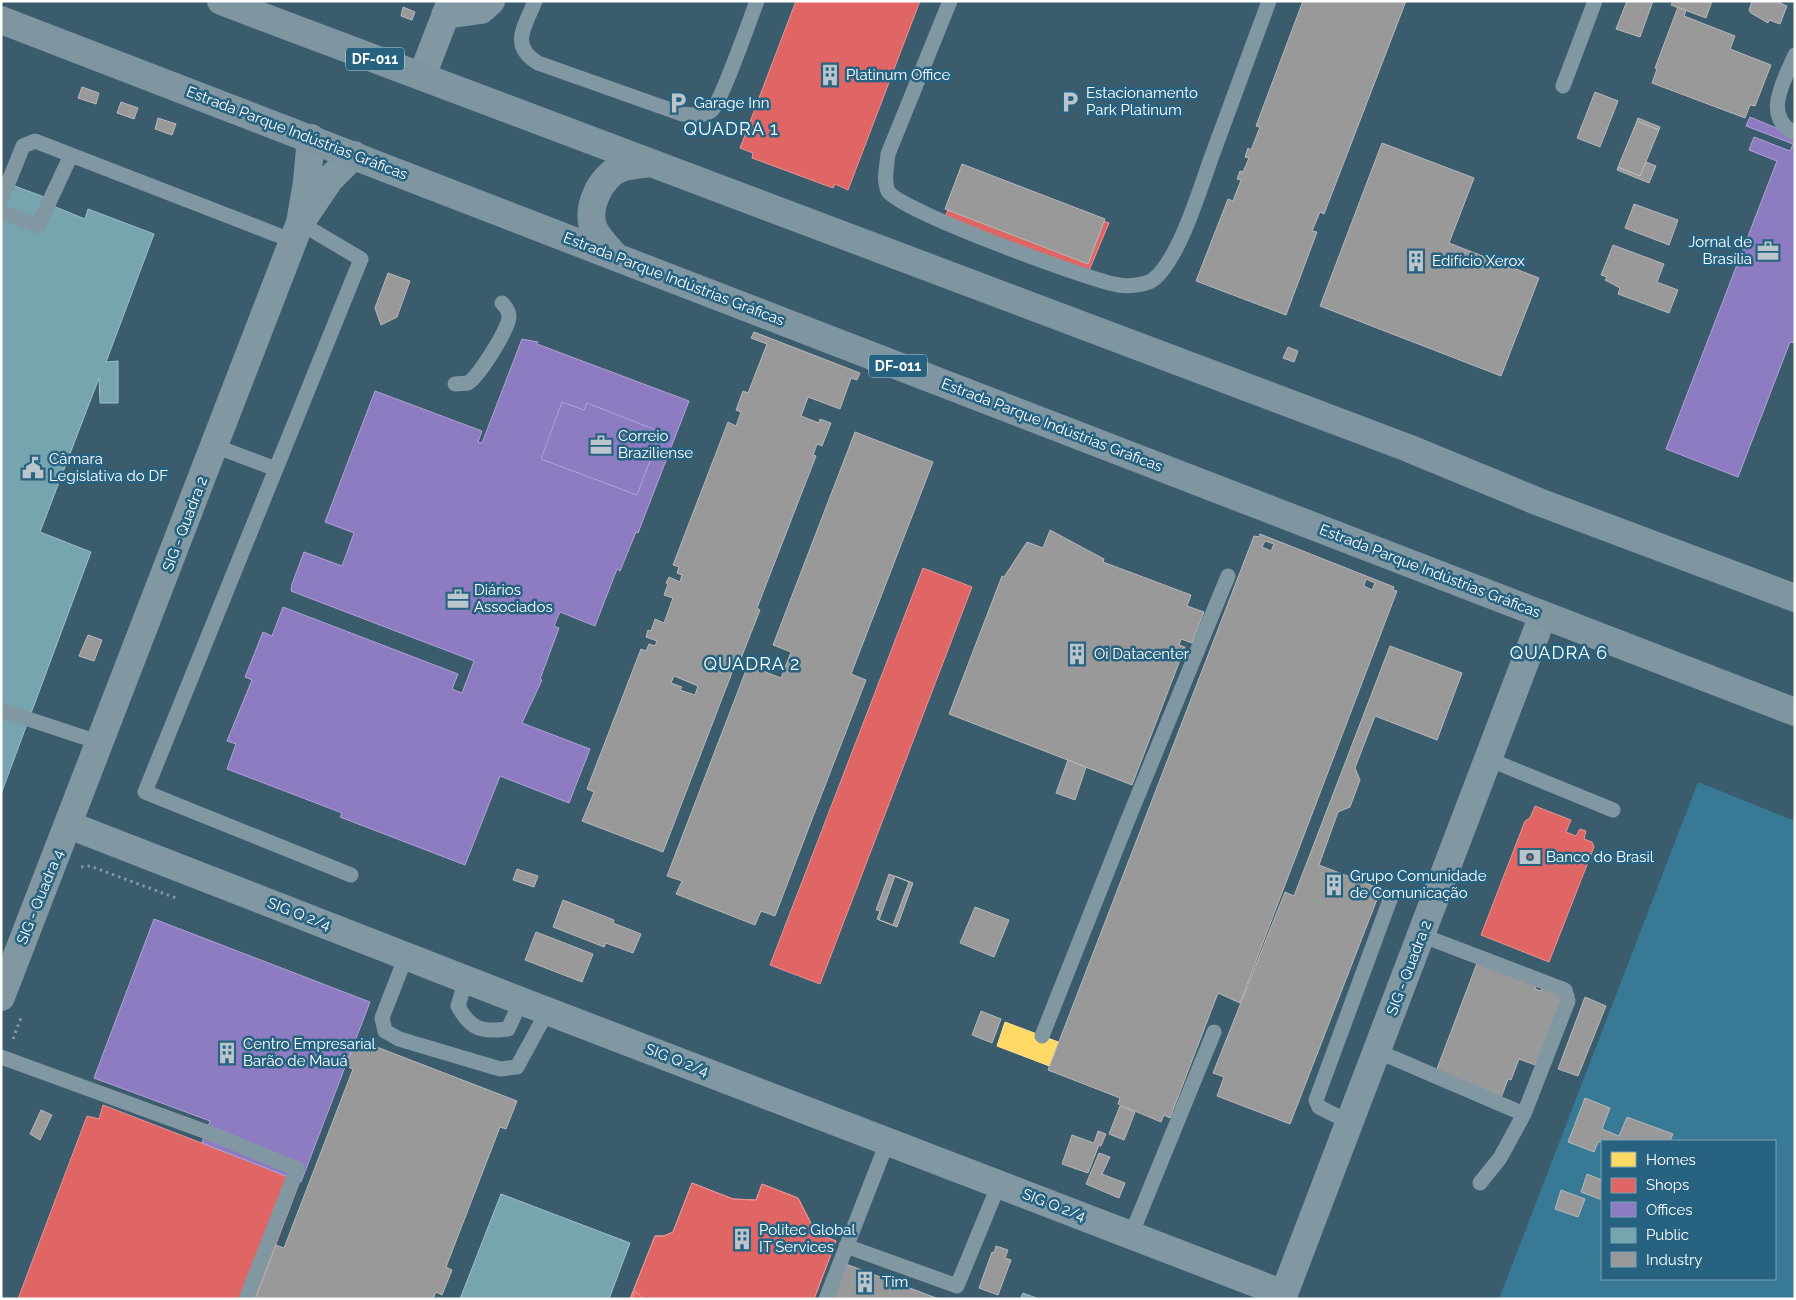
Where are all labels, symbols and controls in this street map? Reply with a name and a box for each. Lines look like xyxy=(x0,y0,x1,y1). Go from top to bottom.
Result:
road number: DF-011 xyxy=(346,48,404,70)
building icon: Platinum Office xyxy=(817,62,843,88)
place label: Platinum Office xyxy=(846,66,951,84)
street label: Estrada Parque Indústrias Gráficas xyxy=(184,82,410,184)
place label: Estacionamento Park Platinum xyxy=(1086,84,1198,119)
parking icon: Estacionamento Park Platinum xyxy=(1057,89,1083,115)
parking icon: Garage Inn xyxy=(665,90,691,116)
place label: Garage Inn xyxy=(694,94,769,112)
district label: QUADRA 1 xyxy=(683,118,779,139)
street label: Estrada Parque Indústrias Gráficas xyxy=(561,228,787,330)
place label: Jornal de Brasília xyxy=(1688,233,1752,268)
office icon: Jornal de Brasília xyxy=(1755,238,1781,264)
building icon: Edifício Xerox xyxy=(1403,248,1429,274)
place label: Edifício Xerox xyxy=(1432,252,1525,270)
road number: DF-011 xyxy=(869,354,927,378)
street label: Estrada Parque Indústrias Gráficas xyxy=(939,374,1165,476)
place label: Correio Braziliense xyxy=(618,427,693,462)
office icon: Correio Braziliense xyxy=(588,432,614,458)
place label: Câmara Legislativa do DF xyxy=(49,450,168,485)
public building icon: Câmara Legislativa do DF xyxy=(20,455,46,481)
street label: SIG - Quadra 2 xyxy=(159,474,211,574)
street label: Estrada Parque Indústrias Gráficas xyxy=(1317,520,1543,622)
place label: Diários Associados xyxy=(474,581,553,616)
office icon: Diários Associados xyxy=(445,586,471,612)
building icon: Oi Datacenter xyxy=(1064,641,1090,667)
district label: QUADRA 6 xyxy=(1510,642,1608,663)
place label: Oi Datacenter xyxy=(1094,645,1190,663)
district label: QUADRA 2 xyxy=(704,653,800,674)
bank icon: Banco do Brasil xyxy=(1517,844,1543,870)
street label: SIG - Quadra 4 xyxy=(13,847,67,947)
place label: Banco do Brasil xyxy=(1546,848,1655,866)
place label: Grupo Comunidade de Comunicação xyxy=(1350,867,1487,902)
building icon: Grupo Comunidade de Comunicação xyxy=(1321,872,1347,898)
street label: SIG Q 2/4 xyxy=(265,894,333,934)
street label: SIG - Quadra 2 xyxy=(1383,918,1435,1018)
place label: Centro Empresarial Barão de Mauá xyxy=(243,1035,377,1070)
building icon: Centro Empresarial Barão de Mauá xyxy=(214,1040,240,1066)
street label: SIG Q 2/4 xyxy=(643,1040,711,1080)
legend xyxy=(1601,1140,1776,1280)
text: Homes xyxy=(1646,1151,1696,1169)
text: Shops xyxy=(1646,1176,1689,1194)
street label: SIG Q 2/4 xyxy=(1020,1185,1088,1225)
text: Offices xyxy=(1646,1201,1693,1219)
place label: Politec Global IT Services xyxy=(759,1221,856,1256)
building icon: Politec Global IT Services xyxy=(729,1226,755,1252)
text: Public xyxy=(1646,1226,1689,1244)
text: Industry xyxy=(1646,1251,1702,1269)
building icon: Tim xyxy=(852,1269,878,1295)
place label: Tim xyxy=(882,1273,908,1291)

